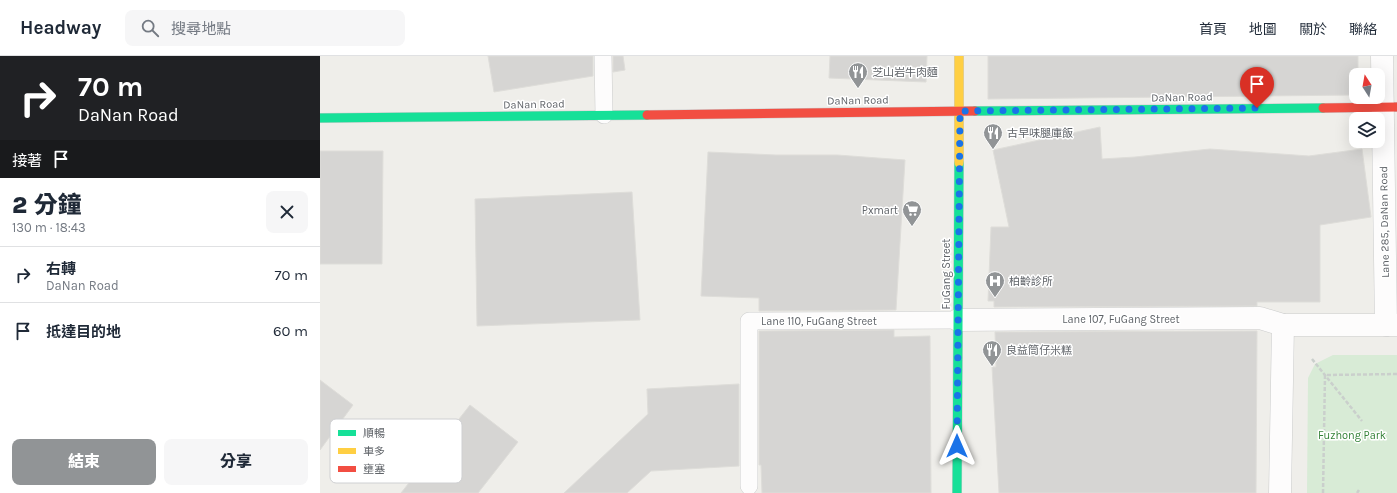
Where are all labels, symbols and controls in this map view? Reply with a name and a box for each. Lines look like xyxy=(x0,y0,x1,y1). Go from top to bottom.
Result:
search box xyxy=(125,10,405,46)
text: Headway xyxy=(20,17,101,39)
icon: search xyxy=(139,17,161,39)
text: 搜尋地點 xyxy=(171,20,231,38)
text: 首頁 xyxy=(1199,21,1227,38)
text: 地圖 xyxy=(1249,21,1277,38)
text: 關於 xyxy=(1299,21,1327,38)
text: 聯絡 xyxy=(1349,21,1377,38)
restaurant icon: 芝山岩牛肉麵 xyxy=(847,61,869,89)
place label: 芝山岩牛肉麵 xyxy=(872,66,938,79)
pin xyxy=(1240,67,1274,108)
north arrow xyxy=(1349,68,1385,104)
map controls xyxy=(1349,68,1385,148)
text: 70 m xyxy=(78,70,143,103)
icon: right xyxy=(12,72,64,124)
icon: arrive xyxy=(1246,73,1268,95)
street label: DaNan Road xyxy=(1151,90,1213,105)
street label: DaNan Road xyxy=(827,93,889,108)
street label: DaNan Road xyxy=(503,97,565,112)
text: DaNan Road xyxy=(78,104,179,126)
button: layers xyxy=(1349,112,1385,148)
restaurant icon: 古早味腿庫飯 xyxy=(982,122,1004,150)
place label: 古早味腿庫飯 xyxy=(1007,127,1073,140)
icon: arrive xyxy=(50,148,72,170)
text: 接著 xyxy=(12,152,42,170)
street label: Lane 285, DaNan Road xyxy=(1377,166,1392,278)
text: 2 分鐘 xyxy=(12,191,82,219)
button: close xyxy=(266,191,308,233)
supermarket icon: Pxmart xyxy=(901,199,923,227)
place label: Pxmart xyxy=(862,204,898,217)
text: 130 m · 18:43 xyxy=(12,220,86,235)
street label: FuGang Street xyxy=(940,239,953,309)
text: 右轉 xyxy=(46,260,76,278)
icon: right xyxy=(12,264,34,286)
text: 70 m xyxy=(274,266,308,284)
hospital icon: 柏齡診所 xyxy=(984,270,1006,298)
place label: 柏齡診所 xyxy=(1009,275,1053,288)
text: DaNan Road xyxy=(46,278,119,293)
street label: Lane 107, FuGang Street xyxy=(1062,313,1180,326)
street label: Lane 110, FuGang Street xyxy=(761,315,877,328)
icon: arrive xyxy=(12,320,34,342)
text: 60 m xyxy=(273,322,308,340)
text: 抵達目的地 xyxy=(46,323,121,341)
restaurant icon: 良益筒仔米糕 xyxy=(981,339,1003,367)
place label: 良益筒仔米糕 xyxy=(1006,344,1072,357)
legend xyxy=(330,419,462,483)
position arrow xyxy=(936,425,978,467)
text: 順暢 xyxy=(363,427,385,440)
park label: Fuzhong Park xyxy=(1318,429,1386,442)
button: 結束 xyxy=(12,439,156,485)
button: 分享 xyxy=(164,439,308,485)
text: 車多 xyxy=(363,445,385,458)
text: 壅塞 xyxy=(363,463,385,476)

